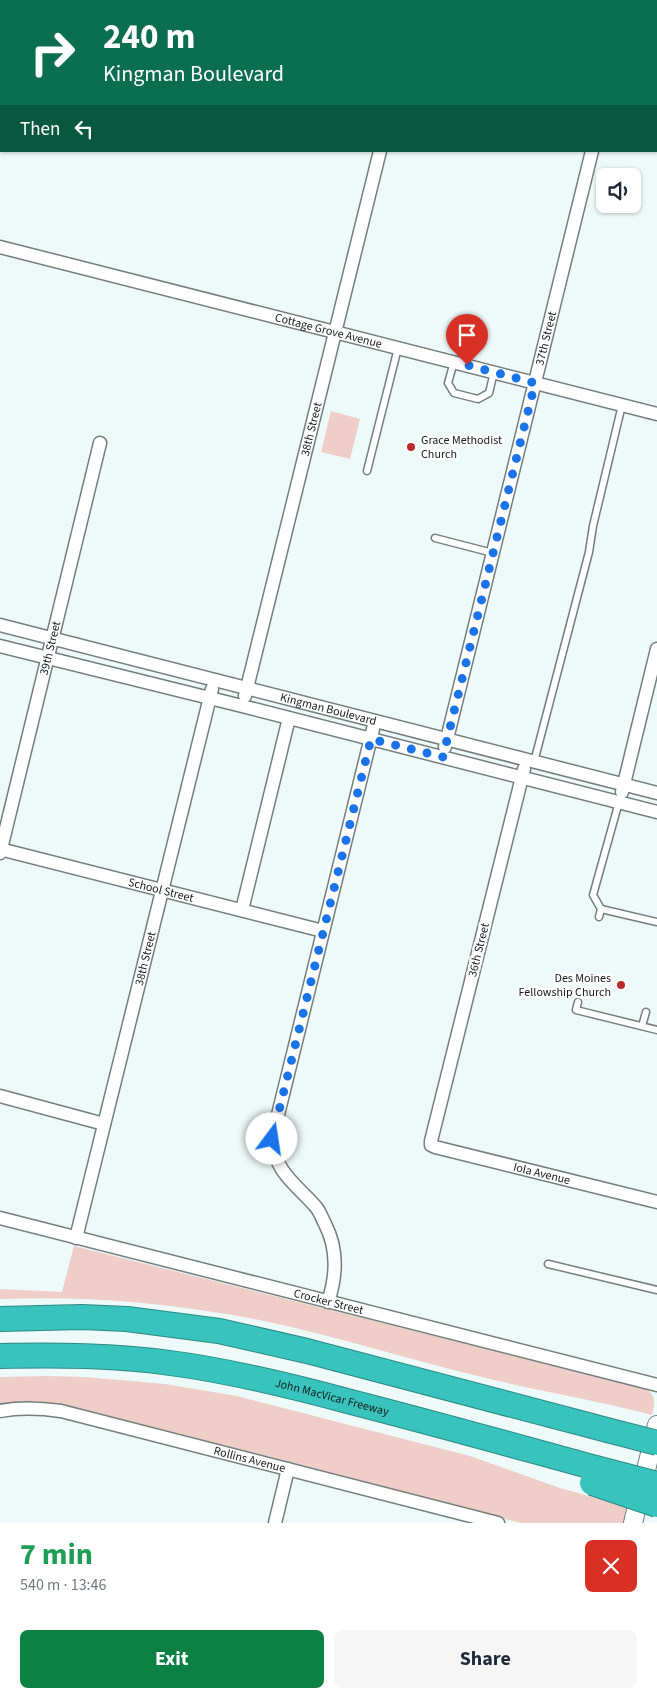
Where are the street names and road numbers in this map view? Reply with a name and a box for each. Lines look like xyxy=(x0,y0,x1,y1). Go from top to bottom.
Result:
street label: Cottage Grove Avenue xyxy=(273,309,384,352)
street label: 37th Street xyxy=(531,309,561,367)
street label: 38th Street xyxy=(296,400,326,458)
street label: 39th Street xyxy=(35,619,65,677)
street label: Kingman Boulevard xyxy=(278,688,378,729)
street label: School Street xyxy=(126,873,195,906)
street label: 36th Street xyxy=(464,921,494,979)
street label: 38th Street xyxy=(130,930,160,987)
street label: Iola Avenue xyxy=(512,1158,572,1189)
street label: Crocker Street xyxy=(292,1284,365,1319)
street label: John MacVicar Freeway xyxy=(273,1374,391,1420)
street label: Rollins Avenue xyxy=(212,1442,287,1477)

